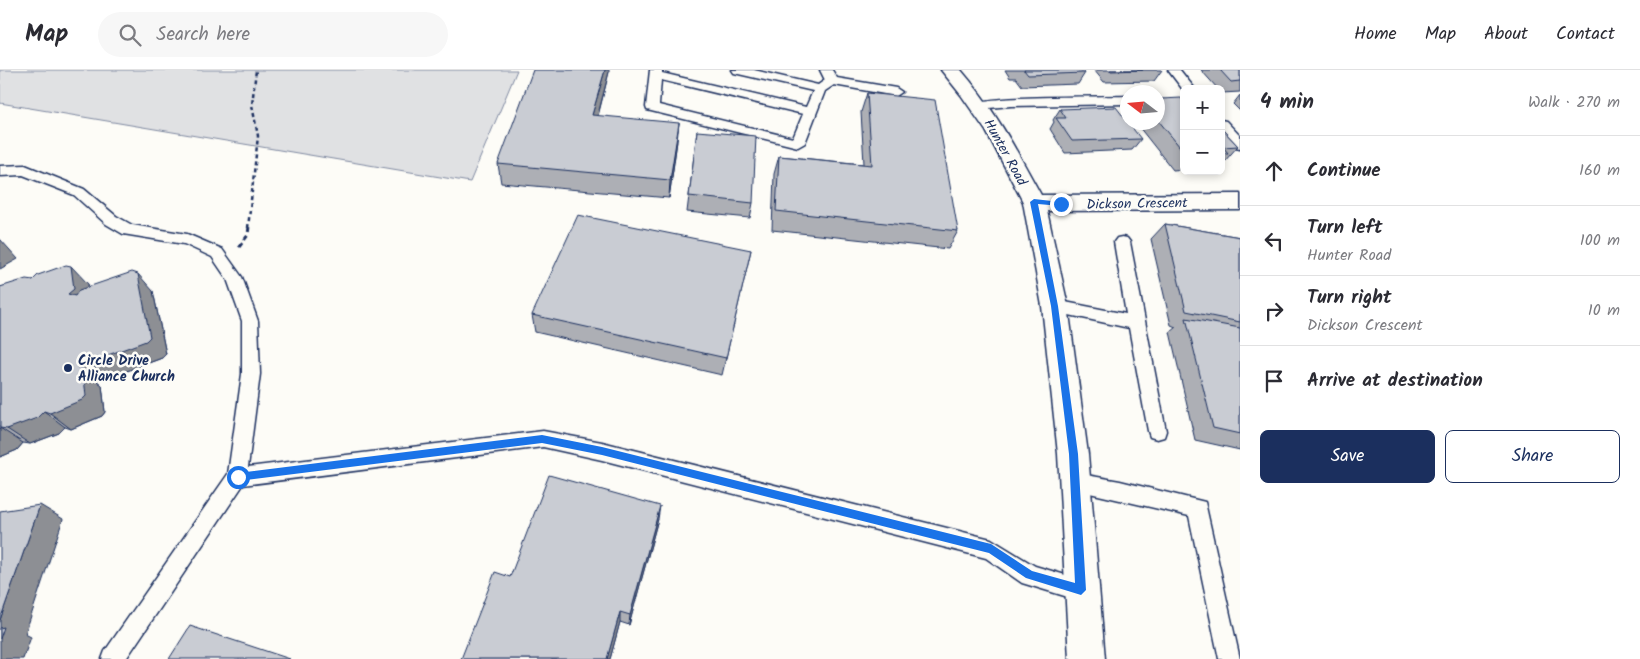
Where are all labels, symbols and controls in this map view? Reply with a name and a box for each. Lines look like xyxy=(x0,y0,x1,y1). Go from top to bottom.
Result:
search box xyxy=(98,12,448,57)
text: Map xyxy=(25,15,68,54)
text: Search here xyxy=(156,20,250,50)
text: Home xyxy=(1354,20,1397,49)
text: Map xyxy=(1425,20,1456,49)
text: About xyxy=(1484,20,1528,49)
text: Contact xyxy=(1556,20,1615,49)
icon: search xyxy=(116,21,144,49)
north arrow xyxy=(1120,85,1165,130)
map controls xyxy=(1180,85,1225,175)
button: + xyxy=(1180,85,1225,130)
text: 4 min xyxy=(1260,86,1314,119)
text: Walk · 270 m xyxy=(1528,90,1620,115)
street label: Hunter Road xyxy=(978,115,1033,191)
button: − xyxy=(1180,130,1225,175)
text: Continue xyxy=(1307,156,1380,186)
icon: ahead xyxy=(1260,157,1288,185)
text: 160 m xyxy=(1579,158,1620,183)
street label: Dickson Crescent xyxy=(1086,192,1188,216)
route end xyxy=(1050,193,1073,216)
text: Turn left xyxy=(1307,213,1382,243)
icon: left xyxy=(1260,227,1288,255)
text: 100 m xyxy=(1580,228,1620,253)
text: Hunter Road xyxy=(1307,243,1391,268)
text: Turn right xyxy=(1307,283,1392,313)
icon: right xyxy=(1260,297,1288,325)
text: 10 m xyxy=(1588,298,1620,323)
text: Dickson Crescent xyxy=(1307,313,1423,338)
place label: Circle Drive Alliance Church xyxy=(78,350,175,388)
marker: Circle Drive Alliance Church xyxy=(62,362,74,374)
text: Arrive at destination xyxy=(1307,366,1483,396)
icon: arrive xyxy=(1260,367,1288,395)
button: Save xyxy=(1260,430,1435,483)
button: Share xyxy=(1445,430,1620,483)
route start xyxy=(227,466,250,489)

